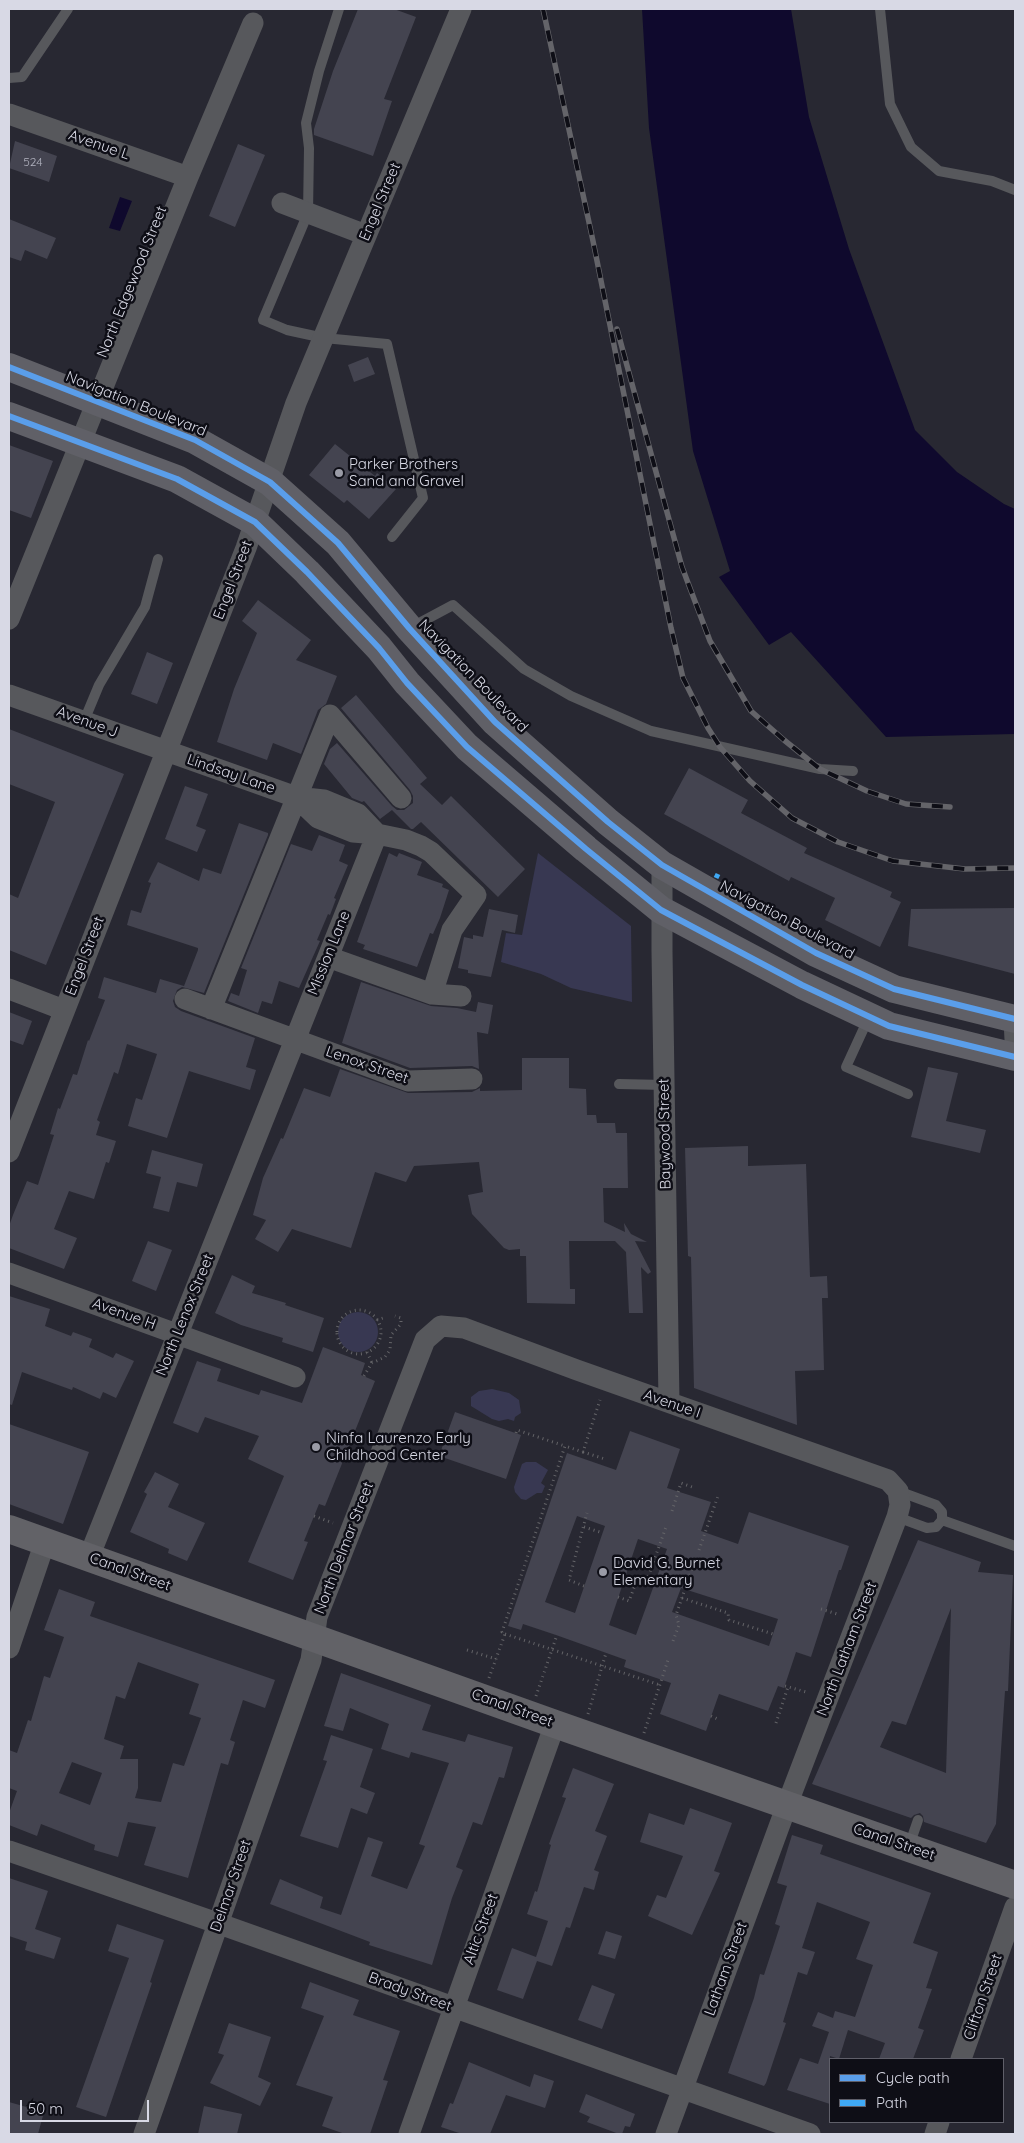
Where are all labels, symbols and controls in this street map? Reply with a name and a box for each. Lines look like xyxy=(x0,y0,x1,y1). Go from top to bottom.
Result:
street label: Avenue L xyxy=(66,126,132,164)
house number: 524 xyxy=(23,155,43,169)
street label: Engel Street xyxy=(355,160,405,244)
street label: North Edgewood Street xyxy=(93,203,171,361)
street label: Navigation Boulevard xyxy=(63,368,209,440)
place label: Parker Brothers Sand and Gravel xyxy=(349,455,464,490)
marker: Parker Brothers Sand and Gravel xyxy=(333,467,345,479)
street label: Engel Street xyxy=(210,538,256,622)
street label: Navigation Boulevard xyxy=(414,616,532,736)
street label: Avenue J xyxy=(54,703,120,741)
street label: Lindsay Lane xyxy=(185,751,277,797)
street label: Navigation Boulevard xyxy=(717,877,857,963)
street label: Mission Lane xyxy=(304,908,354,998)
street label: Engel Street xyxy=(62,914,108,998)
street label: Lenox Street xyxy=(323,1042,411,1088)
street label: Baywood Street xyxy=(655,1078,675,1190)
street label: North Lenox Street xyxy=(152,1251,218,1379)
street label: Avenue H xyxy=(90,1294,158,1334)
street label: Avenue I xyxy=(641,1386,703,1422)
place label: Ninfa Laurenzo Early Childhood Center xyxy=(326,1429,471,1464)
marker: Ninfa Laurenzo Early Childhood Center xyxy=(310,1441,322,1453)
street label: North Delmar Street xyxy=(311,1479,377,1617)
street label: Canal Street xyxy=(87,1549,173,1595)
place label: David G. Burnet Elementary xyxy=(613,1554,721,1589)
marker: David G. Burnet Elementary xyxy=(597,1566,609,1578)
street label: North Latham Street xyxy=(813,1579,881,1719)
street label: Canal Street xyxy=(469,1685,555,1731)
street label: Canal Street xyxy=(851,1820,937,1864)
street label: Delmar Street xyxy=(207,1837,255,1935)
street label: Altic Street xyxy=(460,1891,502,1967)
street label: Latham Street xyxy=(701,1920,751,2018)
street label: Clifton Street xyxy=(960,1952,1006,2042)
street label: Brady Street xyxy=(366,1969,454,2015)
legend xyxy=(829,2058,1004,2123)
text: Cycle path xyxy=(876,2068,950,2087)
scale bar xyxy=(22,2090,151,2122)
text: Path xyxy=(876,2093,908,2112)
text: 50 m xyxy=(28,2099,63,2118)

